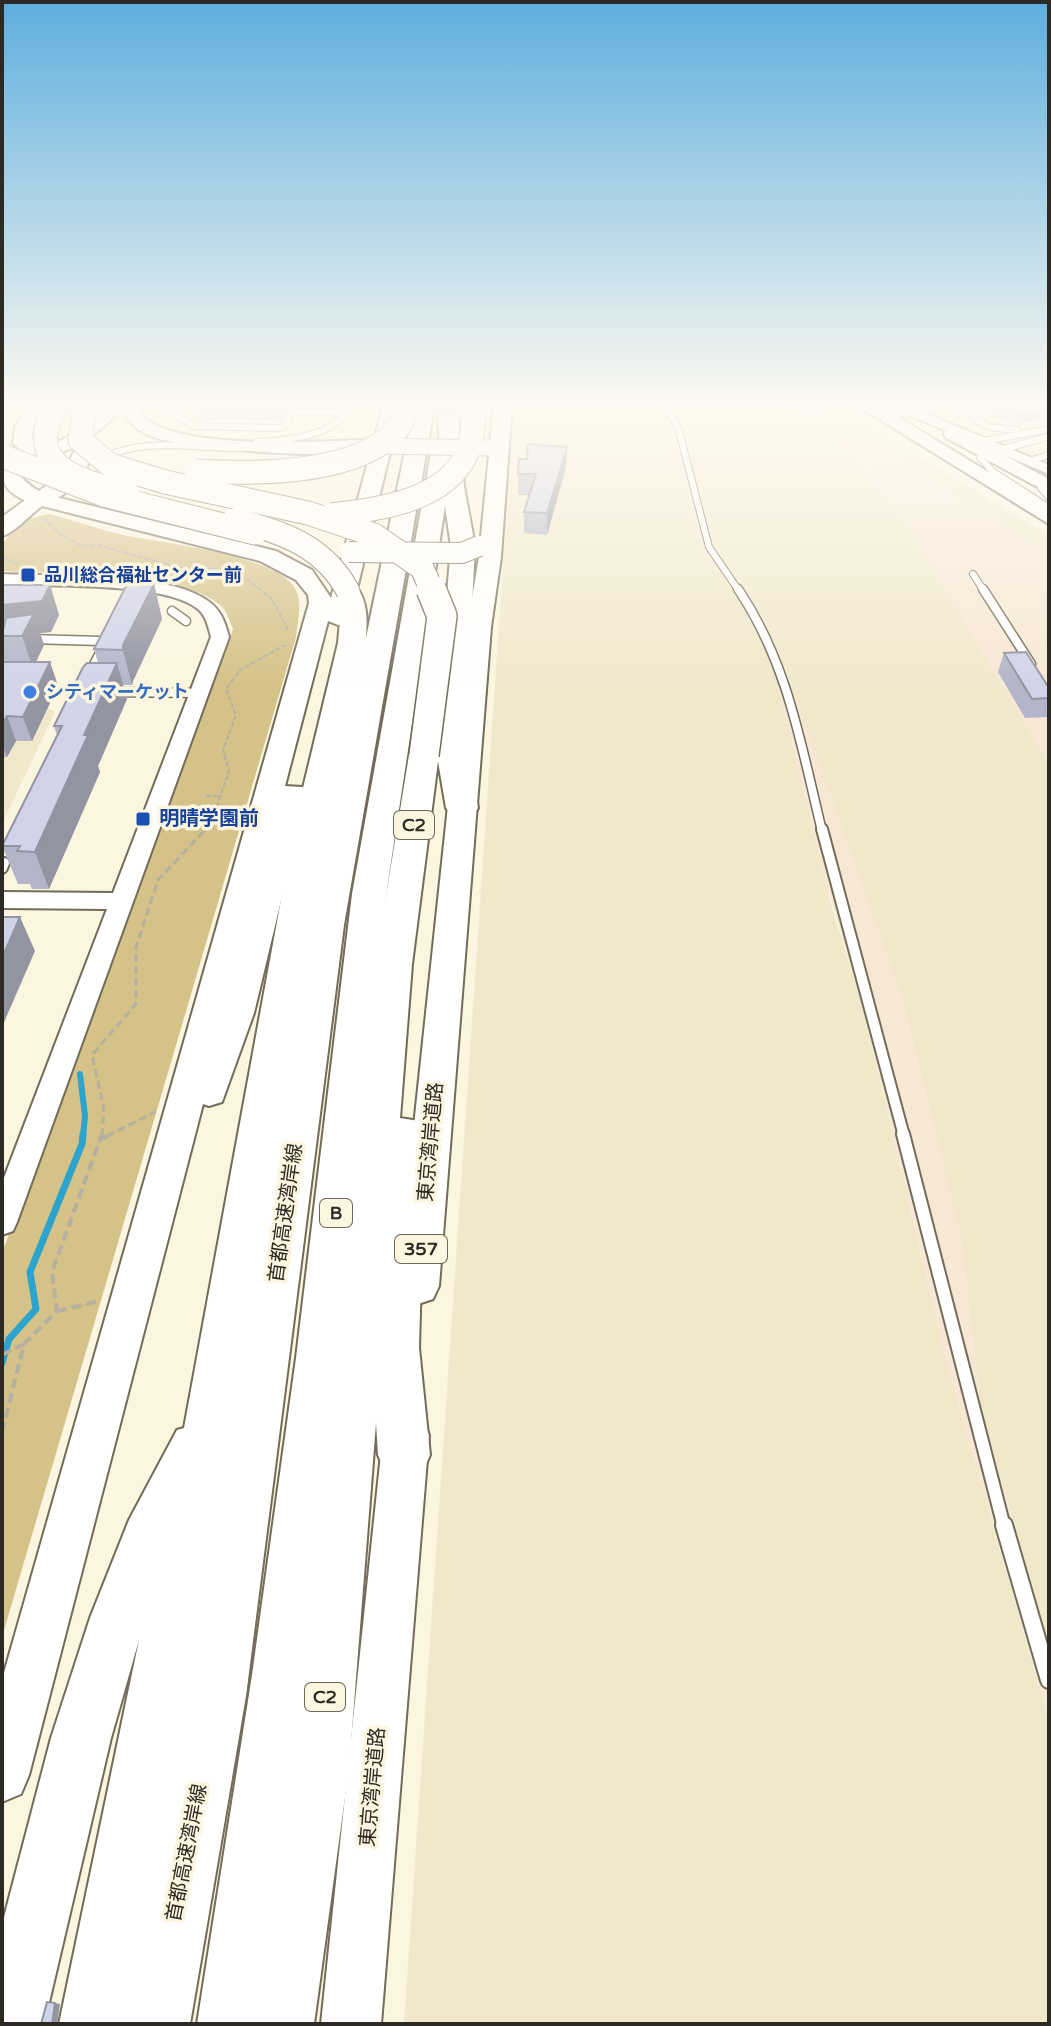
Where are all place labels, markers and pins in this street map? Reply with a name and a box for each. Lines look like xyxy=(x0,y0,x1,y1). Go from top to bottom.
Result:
place label: 品川総合福祉センター前 xyxy=(44,564,242,586)
marker: 品川総合福祉センター前 xyxy=(19,566,37,584)
place label: シティマーケット xyxy=(46,681,189,703)
marker: シティマーケット xyxy=(21,683,39,701)
place label: 明晴学園前 xyxy=(159,807,259,831)
marker: 明晴学園前 xyxy=(134,810,152,828)

